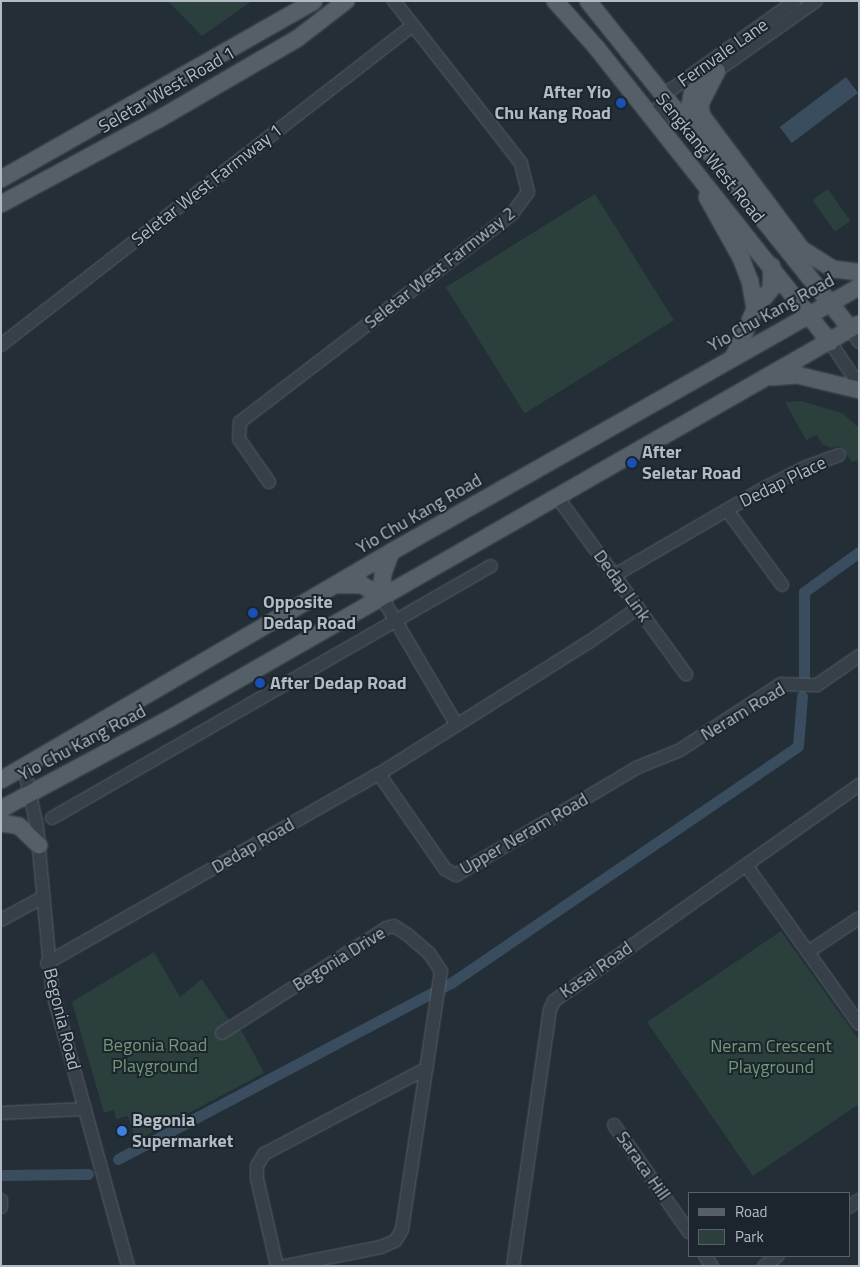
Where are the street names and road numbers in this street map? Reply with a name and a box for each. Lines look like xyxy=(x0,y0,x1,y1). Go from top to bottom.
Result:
street label: Fernvale Lane xyxy=(674,14,772,92)
street label: Seletar West Road 1 xyxy=(95,42,239,138)
street label: Sengkang West Road xyxy=(651,89,769,227)
street label: Seletar West Farmway 1 xyxy=(127,119,287,251)
street label: Seletar West Farmway 2 xyxy=(360,202,520,334)
street label: Yio Chu Kang Road xyxy=(704,269,838,357)
street label: Dedap Place xyxy=(736,452,830,512)
street label: Yio Chu Kang Road xyxy=(352,469,486,559)
street label: Dedap Link xyxy=(589,546,655,626)
street label: Neram Road xyxy=(697,678,789,746)
street label: Yio Chu Kang Road xyxy=(15,700,149,786)
street label: Upper Neram Road xyxy=(456,789,592,879)
street label: Dedap Road xyxy=(208,814,298,878)
street label: Begonia Drive xyxy=(289,922,389,996)
street label: Kasai Road xyxy=(556,937,636,1003)
street label: Begonia Road xyxy=(39,966,85,1072)
street label: Saraca Hill xyxy=(611,1127,675,1205)

